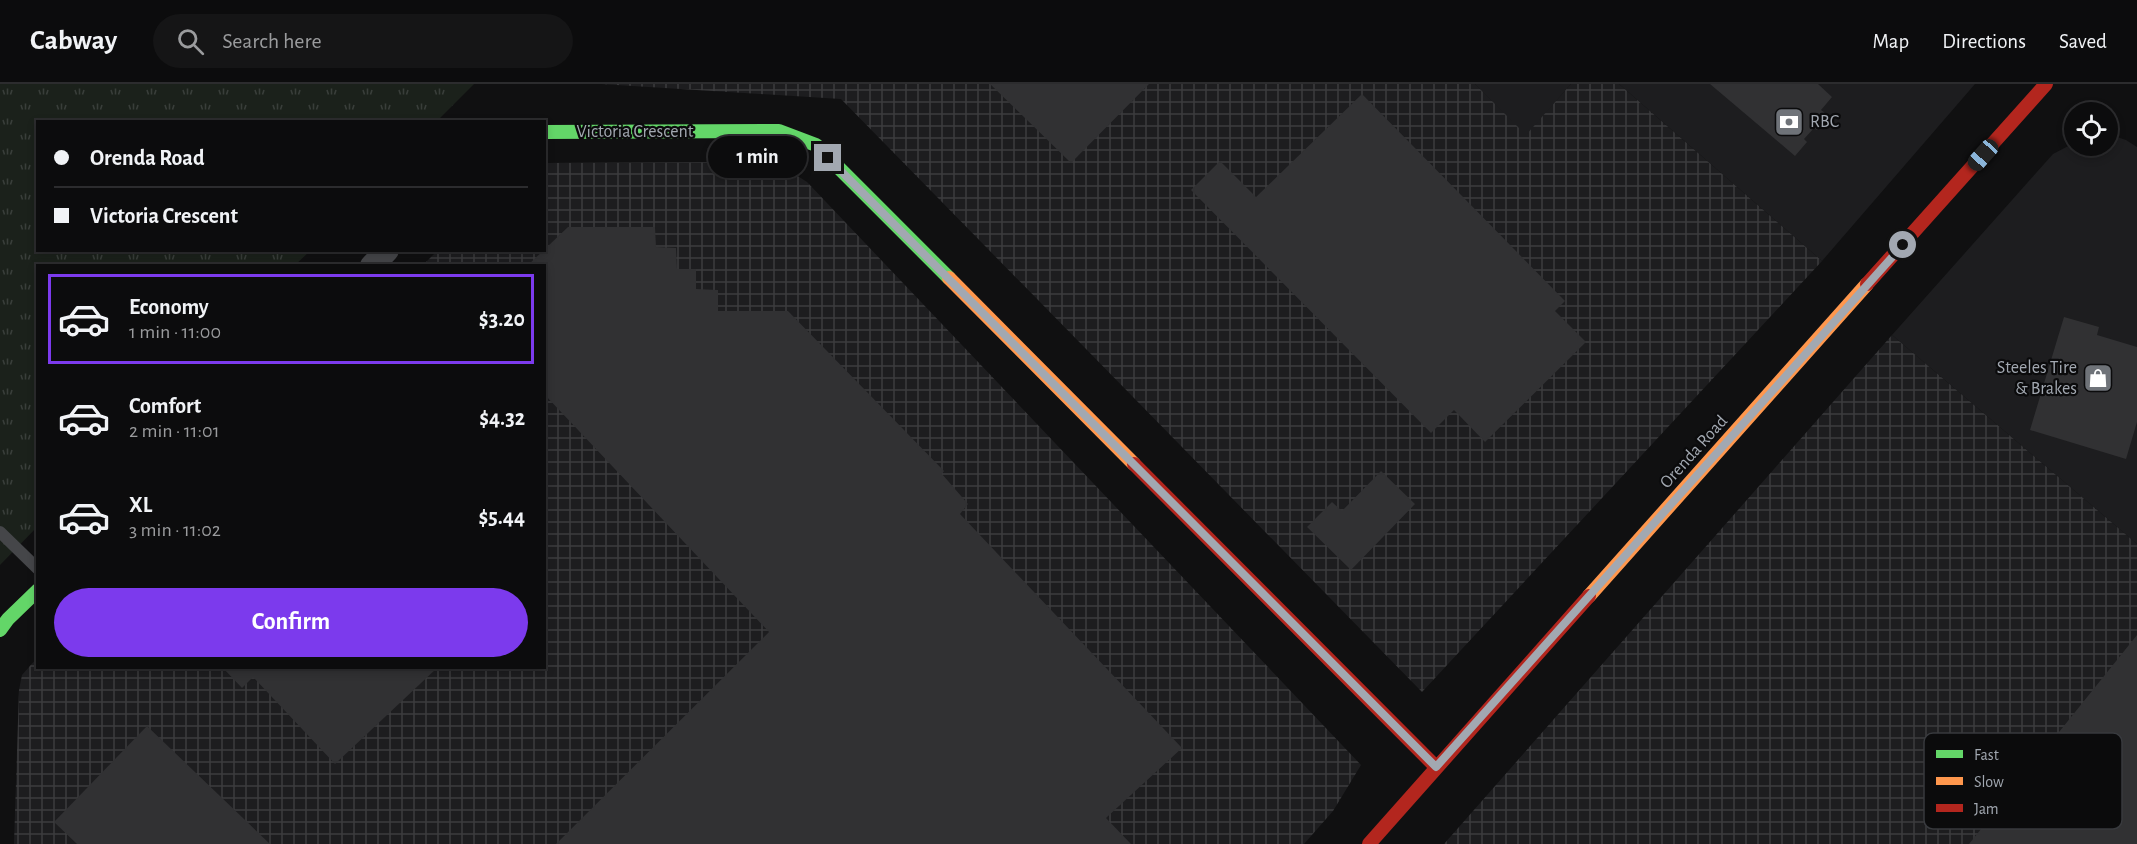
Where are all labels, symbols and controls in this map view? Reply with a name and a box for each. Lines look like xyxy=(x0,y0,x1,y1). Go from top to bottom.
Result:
search box xyxy=(153,14,573,68)
icon: search xyxy=(174,25,207,58)
text: Cabway xyxy=(30,27,117,55)
text: Search here xyxy=(222,30,322,52)
text: Map xyxy=(1873,31,1909,52)
text: Directions xyxy=(1942,31,2026,52)
text: Saved xyxy=(2059,31,2107,52)
map controls xyxy=(2064,102,2118,156)
button: locate xyxy=(2064,102,2118,156)
bank icon: RBC xyxy=(1773,106,1805,138)
place label: RBC xyxy=(1810,113,1839,131)
street label: Victoria Crescent xyxy=(576,123,694,141)
car xyxy=(1964,136,2002,174)
callout: 1 min xyxy=(708,137,807,179)
route end xyxy=(814,144,841,171)
text: Orenda Road xyxy=(90,147,205,169)
text: 1 min xyxy=(736,147,779,167)
text: Victoria Crescent xyxy=(90,205,238,227)
route start xyxy=(1889,231,1916,258)
icon: car xyxy=(57,292,111,346)
text: Economy xyxy=(129,296,209,318)
text: $3.20 xyxy=(479,308,525,330)
text: 1 min · 11:00 xyxy=(129,322,221,342)
place label: Steeles Tire & Brakes xyxy=(1997,359,2077,398)
shop icon: Steeles Tire & Brakes xyxy=(2082,362,2114,394)
icon: car xyxy=(57,391,111,445)
text: Comfort xyxy=(129,395,201,417)
text: $4.32 xyxy=(479,407,525,429)
street label: Orenda Road xyxy=(1657,412,1731,492)
text: 2 min · 11:01 xyxy=(129,421,220,441)
icon: car xyxy=(57,490,111,544)
text: XL xyxy=(129,494,152,516)
text: $5.44 xyxy=(478,506,525,528)
text: 3 min · 11:02 xyxy=(129,520,221,540)
button: Confirm xyxy=(54,588,528,657)
legend xyxy=(1924,733,2122,829)
text: Fast xyxy=(1974,747,1999,763)
text: Slow xyxy=(1974,774,2004,790)
text: Jam xyxy=(1974,801,1999,817)

